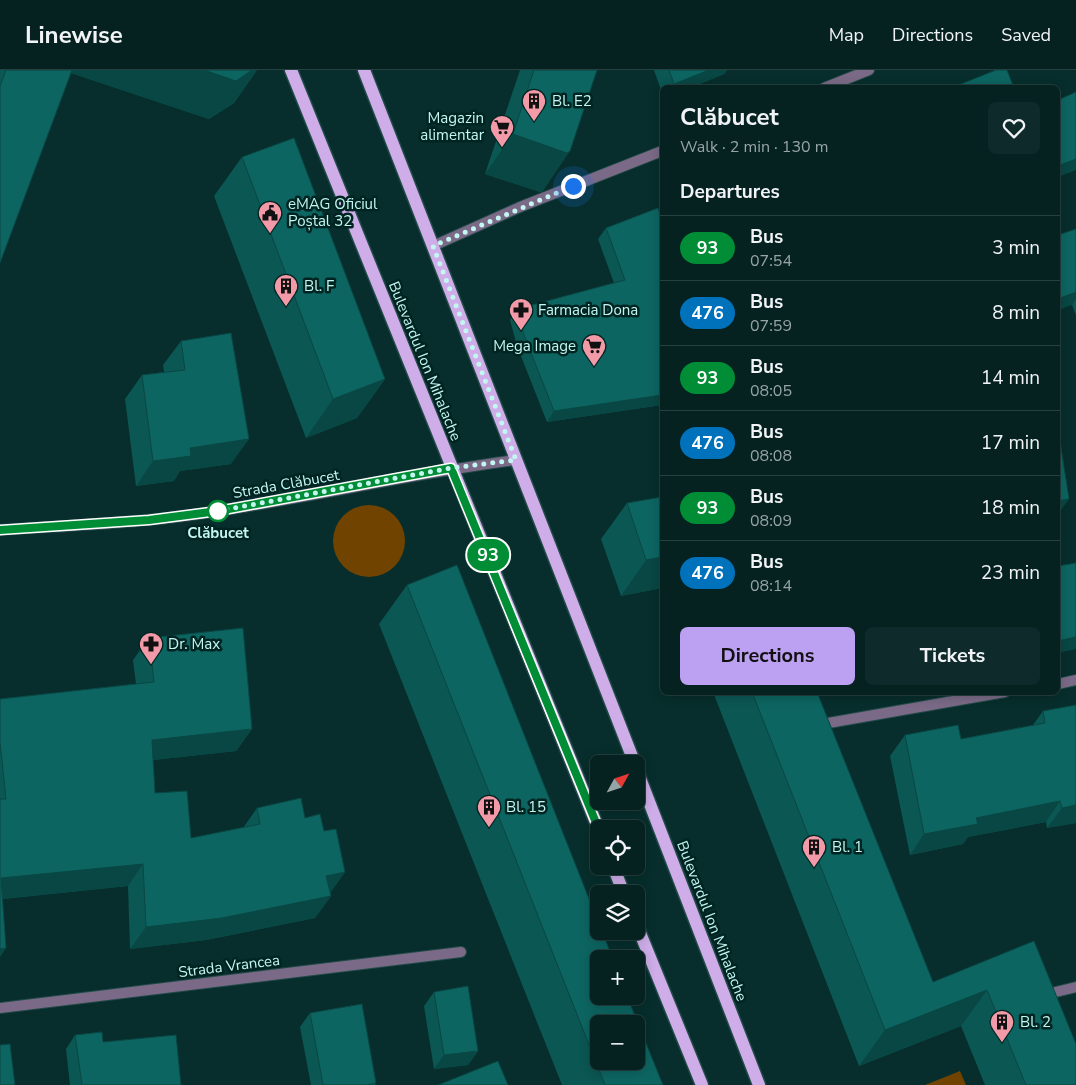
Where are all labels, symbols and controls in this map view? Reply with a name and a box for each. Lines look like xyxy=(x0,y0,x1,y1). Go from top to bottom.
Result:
text: Linewise xyxy=(25,19,123,51)
text: Map xyxy=(829,23,864,47)
text: Directions xyxy=(892,23,973,47)
text: Saved xyxy=(1001,23,1051,47)
building icon: Bl. E2 xyxy=(521,88,547,122)
place label: Bl. E2 xyxy=(552,91,592,111)
text: Clăbucet xyxy=(680,101,779,133)
button: heart xyxy=(988,102,1040,154)
place label: Magazin alimentar xyxy=(420,108,485,145)
supermarket icon: Magazin alimentar xyxy=(489,114,515,148)
text: Walk · 2 min · 130 m xyxy=(680,136,828,158)
your location xyxy=(561,174,586,199)
text: Departures xyxy=(680,179,780,205)
place label: eMAG Oficiul Poștal 32 xyxy=(288,194,378,231)
public building icon: eMAG Oficiul Poștal 32 xyxy=(257,200,283,234)
text: Bus xyxy=(750,224,783,250)
text: 3 min xyxy=(992,235,1040,261)
text: 93 xyxy=(697,236,718,260)
text: 07:54 xyxy=(750,250,792,272)
building icon: Bl. F xyxy=(273,273,299,307)
place label: Bl. F xyxy=(304,276,334,296)
street label: Bulevardul Ion Mihalache xyxy=(384,278,466,444)
text: Bus xyxy=(750,289,783,315)
pharmacy icon: Farmacia Dona xyxy=(508,297,534,331)
place label: Farmacia Dona xyxy=(538,300,638,320)
text: 8 min xyxy=(992,300,1040,326)
text: 476 xyxy=(691,301,724,325)
text: 07:59 xyxy=(750,315,792,337)
supermarket icon: Mega Image xyxy=(581,333,607,367)
place label: Mega Image xyxy=(493,336,576,356)
text: Bus xyxy=(750,354,783,380)
text: 14 min xyxy=(981,365,1040,391)
text: 93 xyxy=(697,366,718,390)
text: 08:05 xyxy=(750,380,792,402)
text: Bus xyxy=(750,419,783,445)
text: 17 min xyxy=(981,430,1040,456)
text: 476 xyxy=(691,431,724,455)
text: 08:08 xyxy=(750,445,792,467)
street label: Strada Clăbucet xyxy=(231,465,342,503)
text: Bus xyxy=(750,484,783,510)
text: 18 min xyxy=(981,495,1040,521)
text: 93 xyxy=(697,496,718,520)
marker: Clăbucet xyxy=(207,500,229,522)
text: 08:09 xyxy=(750,510,792,532)
place label: Clăbucet xyxy=(187,523,249,543)
line badge: 93 xyxy=(466,539,510,571)
text: 93 xyxy=(477,543,499,567)
text: Bus xyxy=(750,549,783,575)
text: 23 min xyxy=(981,560,1040,586)
text: 476 xyxy=(691,561,724,585)
text: 08:14 xyxy=(750,575,792,597)
button: Directions xyxy=(680,627,855,685)
button: Tickets xyxy=(865,627,1040,685)
pharmacy icon: Dr. Max xyxy=(138,631,164,665)
place label: Dr. Max xyxy=(168,634,220,654)
north arrow xyxy=(590,755,645,810)
map controls xyxy=(590,755,645,1070)
building icon: Bl. 15 xyxy=(476,794,502,828)
place label: Bl. 15 xyxy=(506,797,546,817)
button: locate xyxy=(590,820,645,875)
building icon: Bl. 1 xyxy=(801,834,827,868)
place label: Bl. 1 xyxy=(832,837,863,857)
street label: Bulevardul Ion Mihalache xyxy=(672,838,752,1004)
button: layers xyxy=(590,885,645,940)
street label: Strada Vrancea xyxy=(177,950,281,982)
button: + xyxy=(590,950,645,1005)
building icon: Bl. 2 xyxy=(989,1009,1015,1043)
place label: Bl. 2 xyxy=(1020,1012,1051,1032)
button: − xyxy=(590,1015,645,1070)

